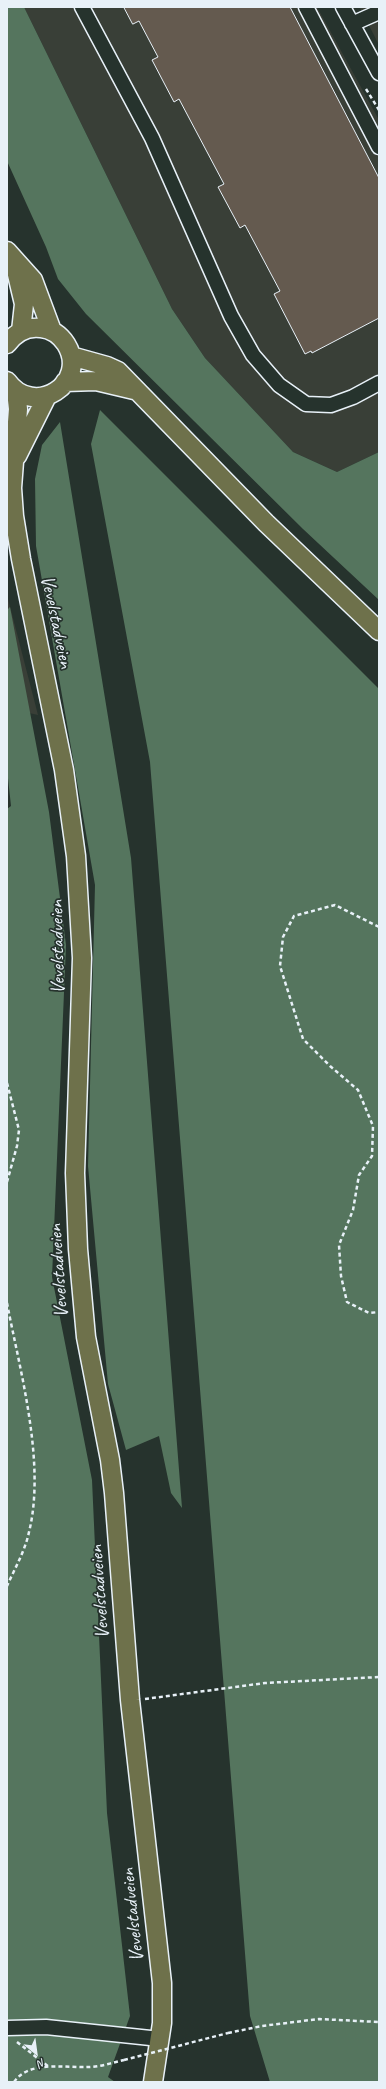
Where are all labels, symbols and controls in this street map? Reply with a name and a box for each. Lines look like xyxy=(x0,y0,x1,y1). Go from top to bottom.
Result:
street label: Vevelstadveien xyxy=(34,574,78,670)
street label: Vevelstadveien xyxy=(45,900,71,994)
street label: Vevelstadveien xyxy=(44,1223,74,1319)
street label: Vevelstadveien xyxy=(85,1544,115,1640)
street label: Vevelstadveien xyxy=(116,1867,150,1963)
north arrow xyxy=(16,2033,56,2073)
text: N xyxy=(35,2056,48,2071)

